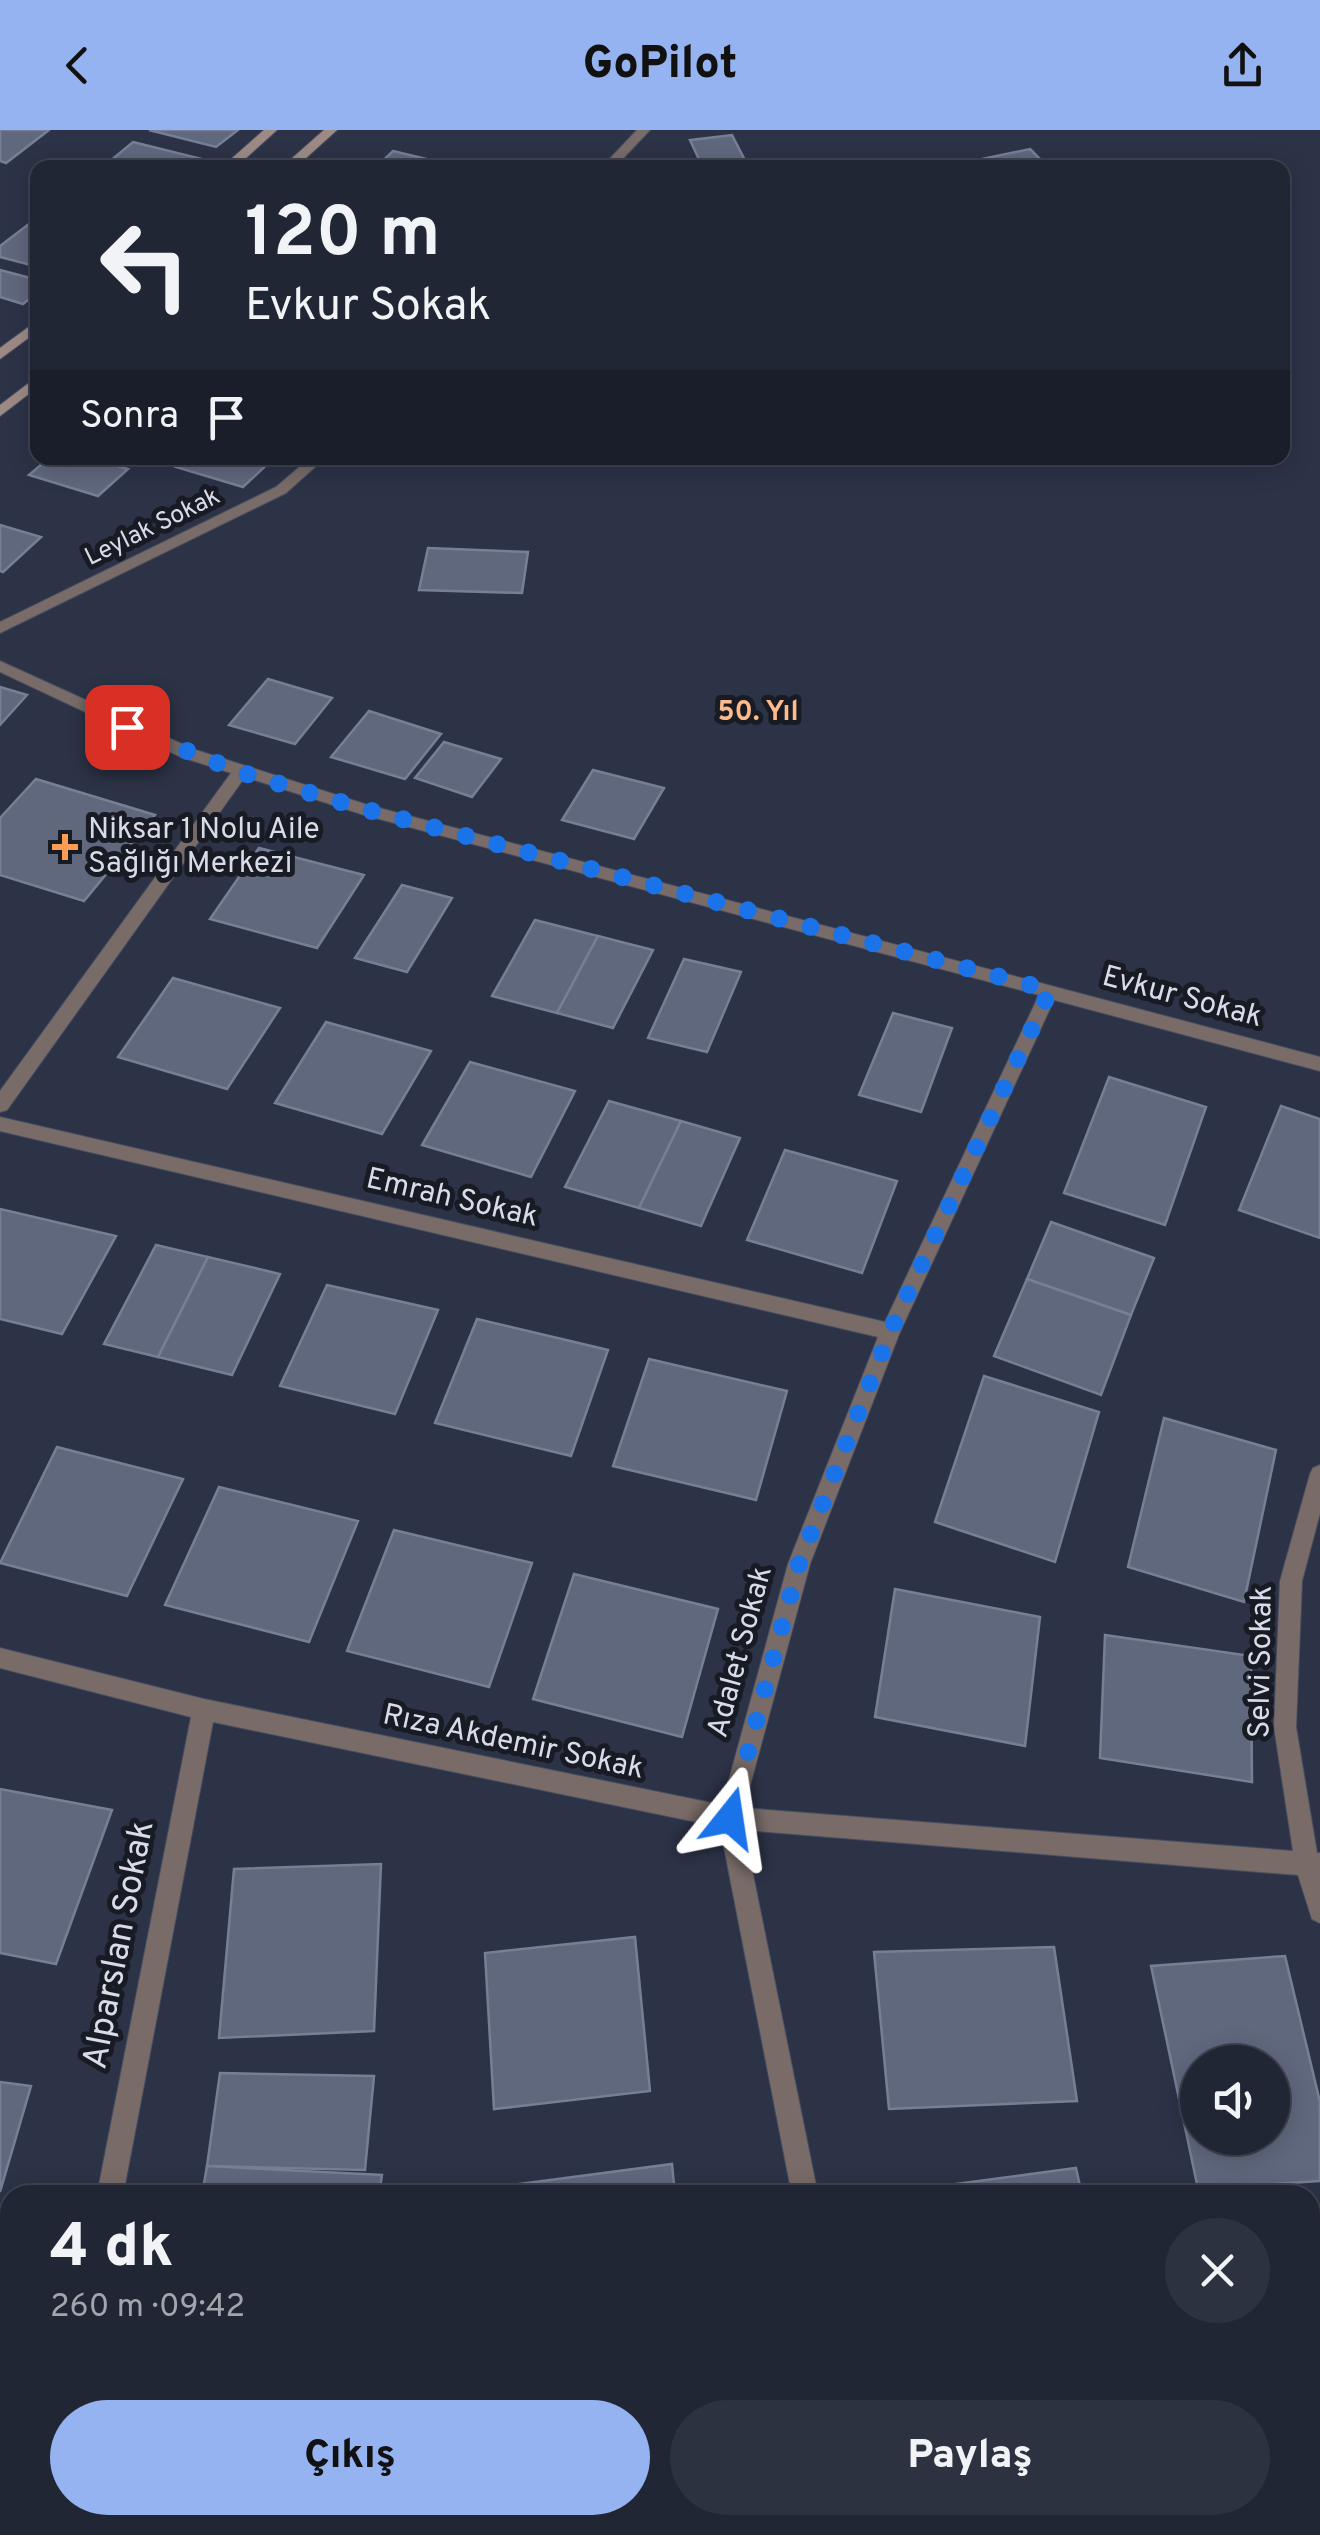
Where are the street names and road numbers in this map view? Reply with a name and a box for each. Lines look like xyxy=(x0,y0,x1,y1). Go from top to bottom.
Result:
street label: Leylak Sokak xyxy=(80,481,226,575)
street label: Evkur Sokak xyxy=(1098,959,1266,1037)
street label: Emrah Sokak xyxy=(362,1161,542,1237)
street label: Adalet Sokak xyxy=(700,1562,782,1742)
street label: Selvi Sokak xyxy=(1242,1585,1282,1739)
street label: Rıza Akdemir Sokak xyxy=(379,1697,647,1789)
street label: Alparslan Sokak xyxy=(74,1817,166,2073)

